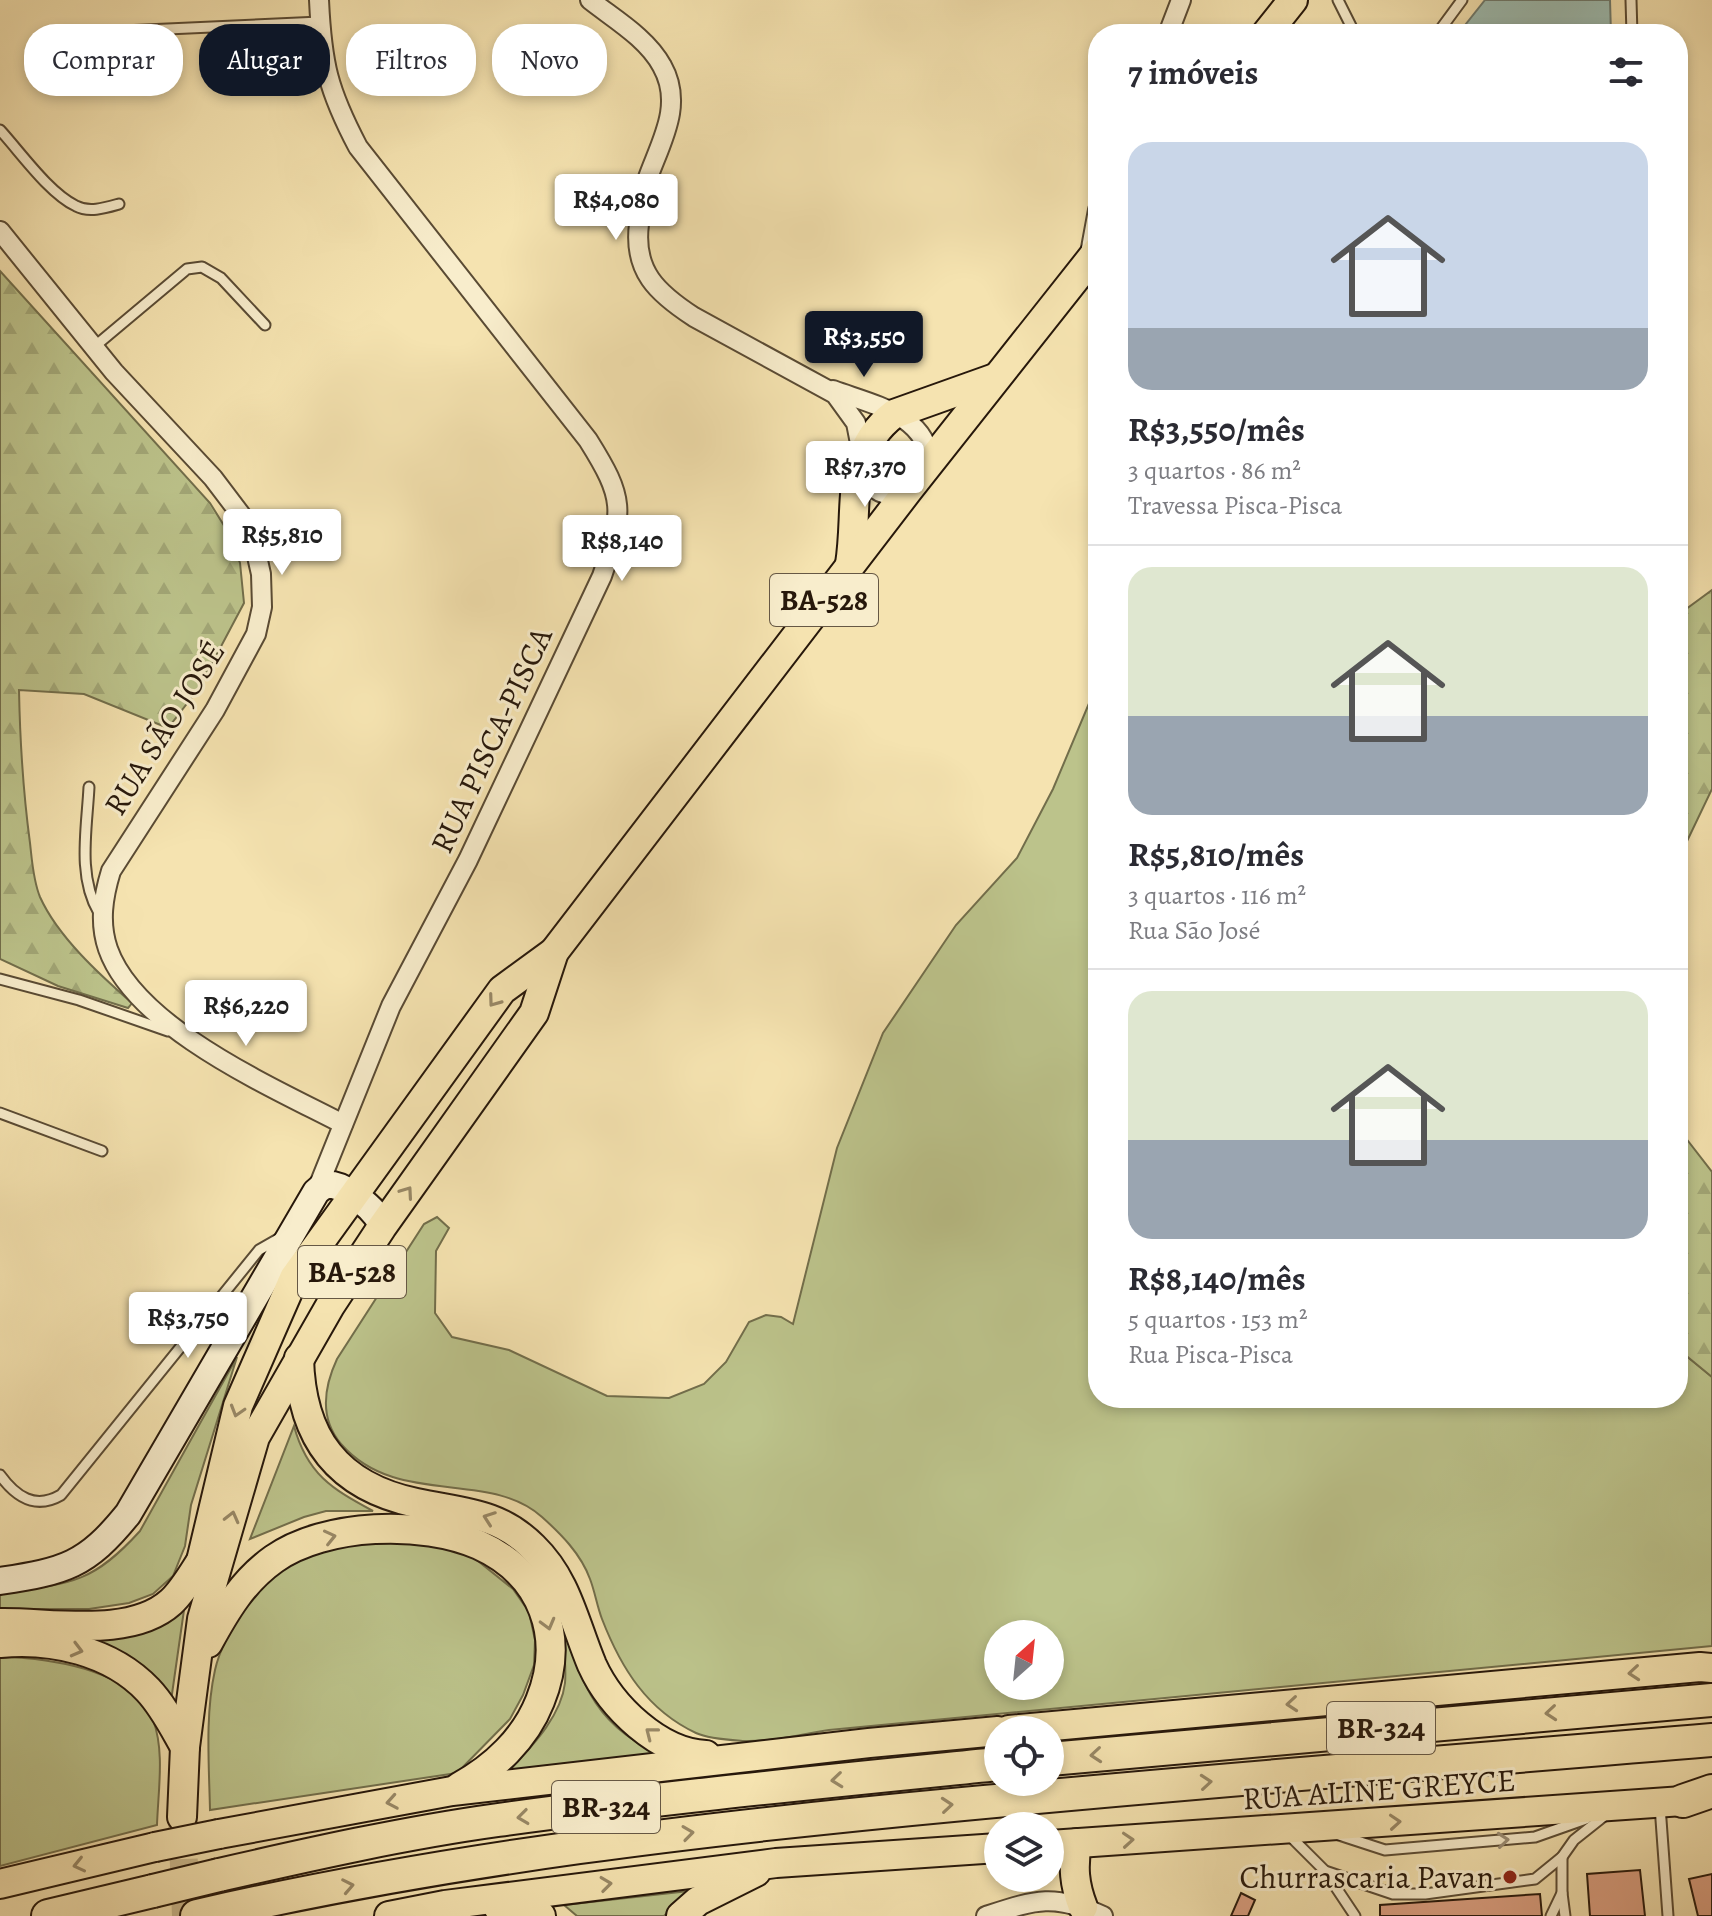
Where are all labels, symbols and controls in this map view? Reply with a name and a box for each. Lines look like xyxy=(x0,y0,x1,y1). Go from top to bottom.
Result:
chip: Comprar xyxy=(24,24,183,96)
chip: Alugar xyxy=(199,24,330,96)
chip: Filtros xyxy=(346,24,476,96)
chip: Novo xyxy=(492,24,607,96)
text: 7 imóveis xyxy=(1128,49,1258,96)
icon: filters xyxy=(1604,50,1648,94)
pin: R$4,080 xyxy=(542,174,690,242)
text: R$4,080 xyxy=(573,182,659,217)
icon: home xyxy=(1316,194,1460,338)
pin: R$3,550 xyxy=(790,311,938,379)
text: R$3,550 xyxy=(823,319,905,354)
text: R$3,550/mês xyxy=(1128,406,1305,453)
pin: R$7,370 xyxy=(791,441,939,509)
text: R$7,370 xyxy=(824,449,906,484)
text: 3 quartos · 86 m² xyxy=(1128,453,1301,488)
text: Travessa Pisca-Pisca xyxy=(1128,488,1342,523)
pin: R$5,810 xyxy=(208,509,356,577)
pin: R$8,140 xyxy=(548,515,696,583)
text: R$5,810 xyxy=(241,517,323,552)
text: R$8,140 xyxy=(581,523,663,558)
road number: BA-528 xyxy=(770,574,878,626)
street label: RUA PISCA-PISCA xyxy=(419,619,563,860)
icon: home xyxy=(1316,619,1460,763)
street label: RUA SÃO JOSÉ xyxy=(93,633,235,823)
text: R$5,810/mês xyxy=(1128,831,1304,878)
text: 3 quartos · 116 m² xyxy=(1128,878,1306,913)
text: Rua São José xyxy=(1128,913,1260,948)
pin: R$6,220 xyxy=(172,980,320,1048)
text: R$6,220 xyxy=(203,988,289,1023)
one-way arrow xyxy=(489,992,504,1007)
icon: home xyxy=(1316,1043,1460,1187)
one-way arrow xyxy=(397,1187,412,1201)
road number: BA-528 xyxy=(298,1246,406,1298)
text: R$8,140/mês xyxy=(1128,1255,1306,1302)
pin: R$3,750 xyxy=(114,1292,262,1360)
text: R$3,750 xyxy=(147,1300,229,1335)
text: 5 quartos · 153 m² xyxy=(1128,1302,1308,1337)
text: Rua Pisca-Pisca xyxy=(1128,1337,1293,1372)
one-way arrow xyxy=(231,1404,247,1418)
one-way arrow xyxy=(223,1511,240,1525)
one-way arrow xyxy=(483,1511,497,1528)
one-way arrow xyxy=(322,1529,336,1546)
one-way arrow xyxy=(538,1616,555,1630)
north arrow xyxy=(984,1620,1064,1700)
map controls xyxy=(984,1620,1064,1892)
one-way arrow xyxy=(70,1641,83,1657)
one-way arrow xyxy=(1627,1664,1640,1681)
one-way arrow xyxy=(1285,1695,1298,1712)
road number: BR-324 xyxy=(1327,1702,1435,1754)
one-way arrow xyxy=(1544,1705,1557,1722)
button: locate xyxy=(984,1716,1064,1796)
one-way arrow xyxy=(645,1728,660,1742)
one-way arrow xyxy=(1089,1746,1102,1763)
street label: RUA ALINE GREYCE xyxy=(1241,1758,1517,1820)
one-way arrow xyxy=(830,1772,843,1789)
one-way arrow xyxy=(1200,1774,1213,1791)
road number: BR-324 xyxy=(552,1781,660,1833)
one-way arrow xyxy=(386,1792,399,1809)
one-way arrow xyxy=(941,1797,954,1814)
one-way arrow xyxy=(516,1808,530,1825)
button: layers xyxy=(984,1812,1064,1892)
one-way arrow xyxy=(1388,1814,1401,1831)
one-way arrow xyxy=(681,1825,695,1842)
one-way arrow xyxy=(1122,1832,1135,1849)
one-way arrow xyxy=(1497,1832,1510,1849)
place label: Churrascaria Pavan xyxy=(1239,1855,1494,1899)
one-way arrow xyxy=(73,1856,86,1873)
marker: Churrascaria Pavan xyxy=(1501,1868,1519,1886)
one-way arrow xyxy=(600,1876,613,1893)
one-way arrow xyxy=(342,1878,355,1895)

